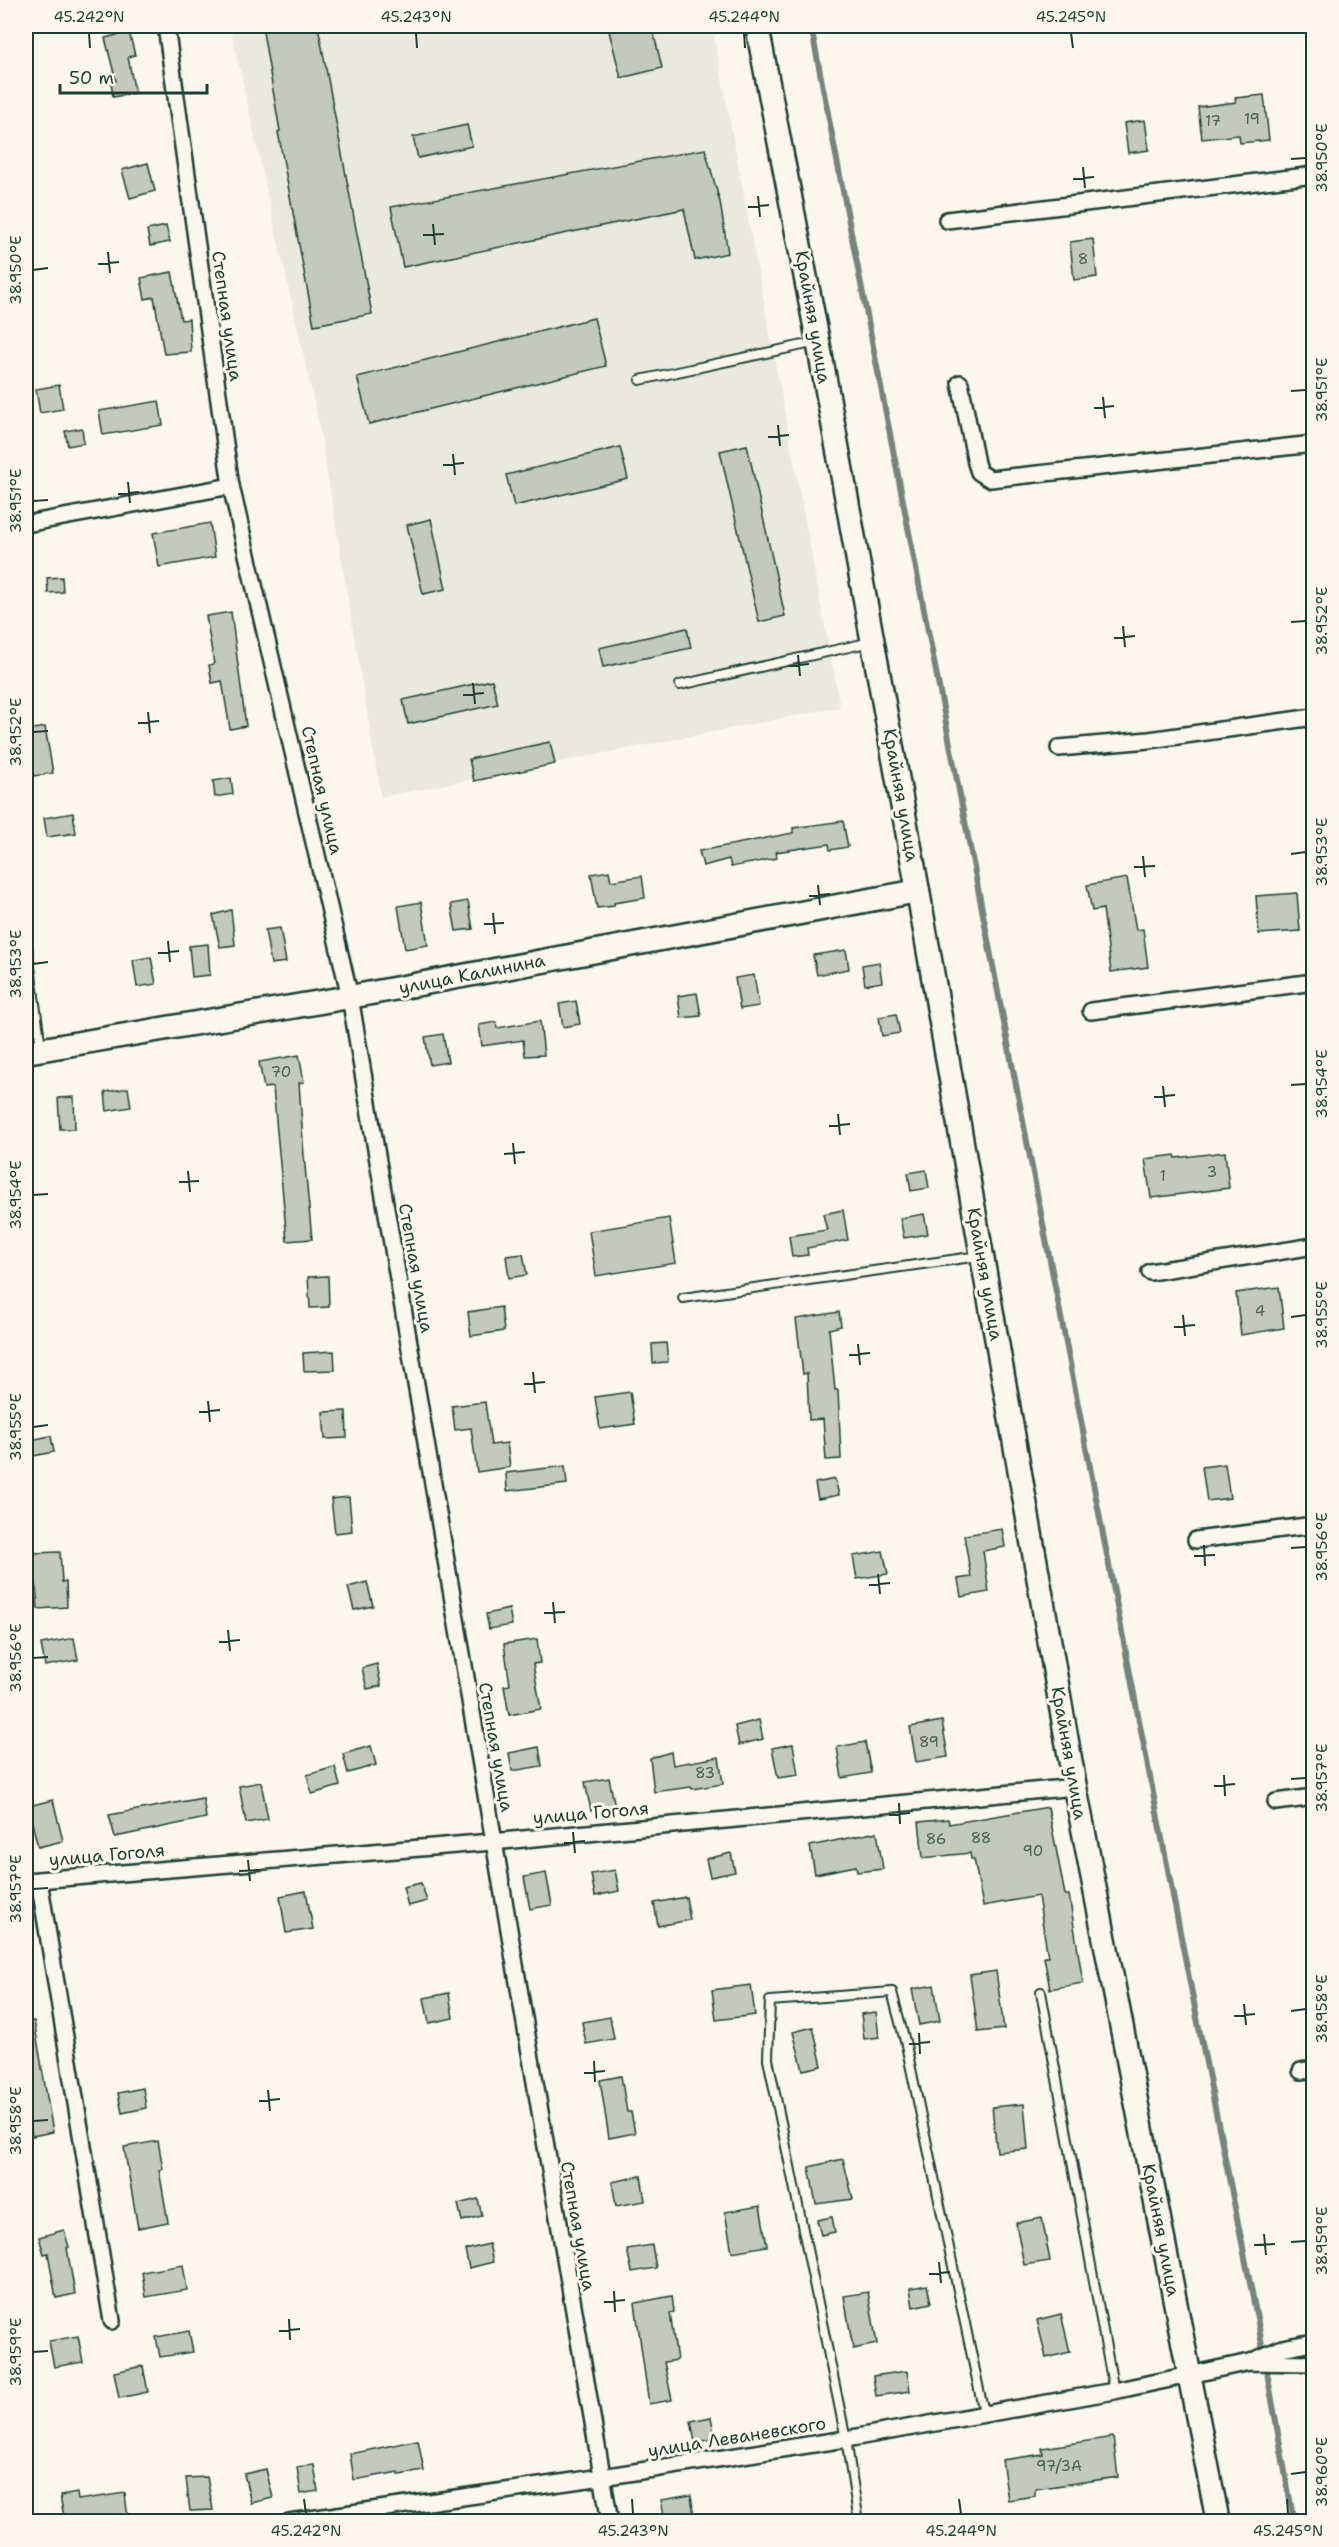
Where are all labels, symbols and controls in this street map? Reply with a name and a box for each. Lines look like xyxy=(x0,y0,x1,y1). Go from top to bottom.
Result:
text: 45.242°N xyxy=(53,7,125,27)
text: 45.243°N xyxy=(380,7,452,27)
text: 45.244°N xyxy=(708,7,780,27)
text: 45.245°N xyxy=(1036,7,1106,27)
scale bar xyxy=(60,57,207,95)
text: 50 m xyxy=(69,66,114,90)
house number: 19 xyxy=(1244,109,1260,129)
house number: 17 xyxy=(1205,111,1221,131)
text: 38.950°E xyxy=(1312,123,1332,193)
text: 38.950°E xyxy=(6,235,26,305)
street label: Степная улица xyxy=(206,249,248,383)
street label: Крайняя улица xyxy=(789,249,837,385)
house number: 8 xyxy=(1078,249,1088,269)
text: 38.951°E xyxy=(1312,358,1332,422)
text: 38.951°E xyxy=(6,469,26,533)
text: 38.952°E xyxy=(1312,587,1332,655)
text: 38.952°E xyxy=(6,698,26,766)
street label: Степная улица xyxy=(296,723,348,857)
street label: Крайняя улица xyxy=(877,727,925,863)
text: 38.953°E xyxy=(1312,818,1332,886)
text: 38.953°E xyxy=(6,930,26,998)
street label: улица Калинина xyxy=(397,948,547,1000)
text: 38.954°E xyxy=(1312,1049,1332,1119)
house number: 70 xyxy=(271,1062,291,1082)
text: 38.954°E xyxy=(6,1160,26,1230)
house number: 3 xyxy=(1207,1162,1217,1182)
house number: 1 xyxy=(1160,1166,1166,1186)
street label: Степная улица xyxy=(393,1201,439,1335)
street label: Крайняя улица xyxy=(961,1206,1009,1342)
text: 38.955°E xyxy=(1312,1281,1332,1349)
house number: 4 xyxy=(1255,1301,1265,1321)
text: 38.955°E xyxy=(6,1393,26,1461)
text: 38.956°E xyxy=(1312,1512,1332,1582)
text: 38.956°E xyxy=(6,1623,26,1693)
street label: Степная улица xyxy=(473,1680,519,1814)
street label: Крайняя улица xyxy=(1045,1685,1093,1821)
house number: 89 xyxy=(919,1732,939,1752)
text: 38.957°E xyxy=(1312,1744,1332,1812)
house number: 83 xyxy=(695,1763,715,1783)
street label: улица Гоголя xyxy=(532,1796,650,1830)
house number: 88 xyxy=(971,1828,991,1848)
house number: 86 xyxy=(926,1829,946,1849)
street label: улица Гоголя xyxy=(48,1838,166,1872)
house number: 90 xyxy=(1023,1841,1043,1861)
text: 38.957°E xyxy=(6,1855,26,1923)
text: 38.958°E xyxy=(1312,1974,1332,2044)
text: 38.958°E xyxy=(6,2086,26,2156)
street label: Степная улица xyxy=(555,2159,601,2293)
street label: Крайняя улица xyxy=(1136,2162,1186,2298)
text: 38.959°E xyxy=(1312,2207,1332,2275)
text: 38.959°E xyxy=(6,2318,26,2386)
street label: улица Леваневского xyxy=(646,2411,828,2463)
text: 38.960°E xyxy=(1312,2437,1332,2507)
house number: 97/3А xyxy=(1036,2456,1082,2476)
text: 45.242°N xyxy=(270,2521,342,2541)
text: 45.243°N xyxy=(597,2521,669,2541)
text: 45.244°N xyxy=(925,2521,997,2541)
text: 45.245°N xyxy=(1253,2521,1323,2541)

